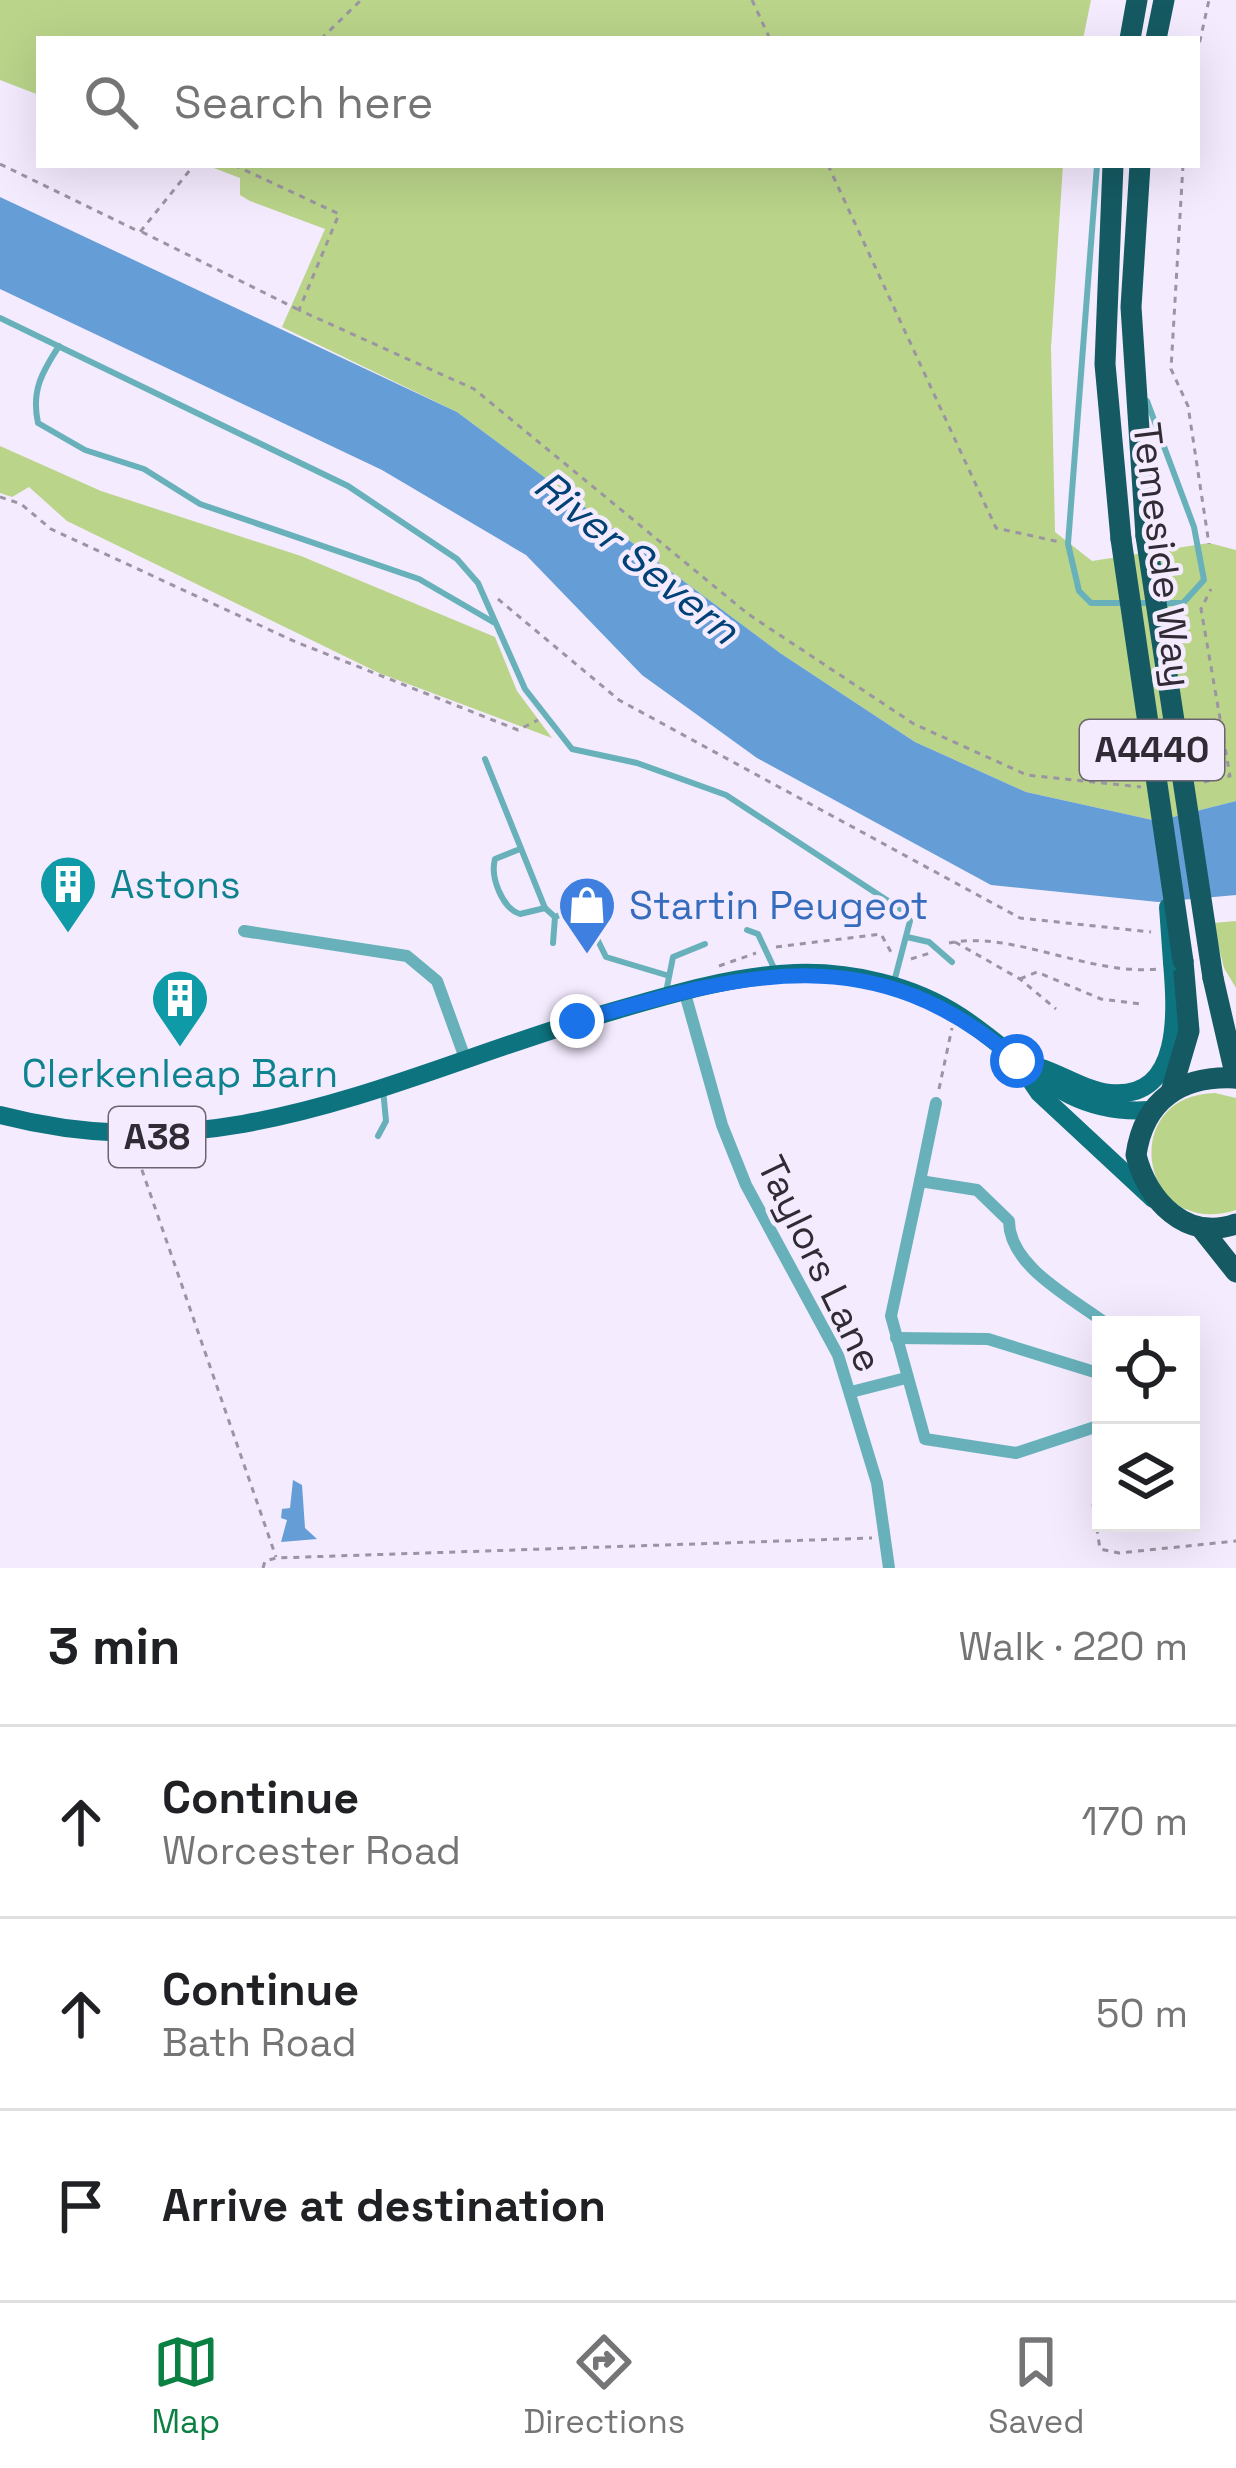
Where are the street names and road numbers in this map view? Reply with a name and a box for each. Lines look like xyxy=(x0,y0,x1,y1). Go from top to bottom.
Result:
street label: Temeside Way xyxy=(1122,420,1204,690)
road number: A4440 xyxy=(1080,720,1224,780)
road number: A38 xyxy=(109,1107,205,1167)
street label: Taylors Lane xyxy=(747,1148,893,1380)

